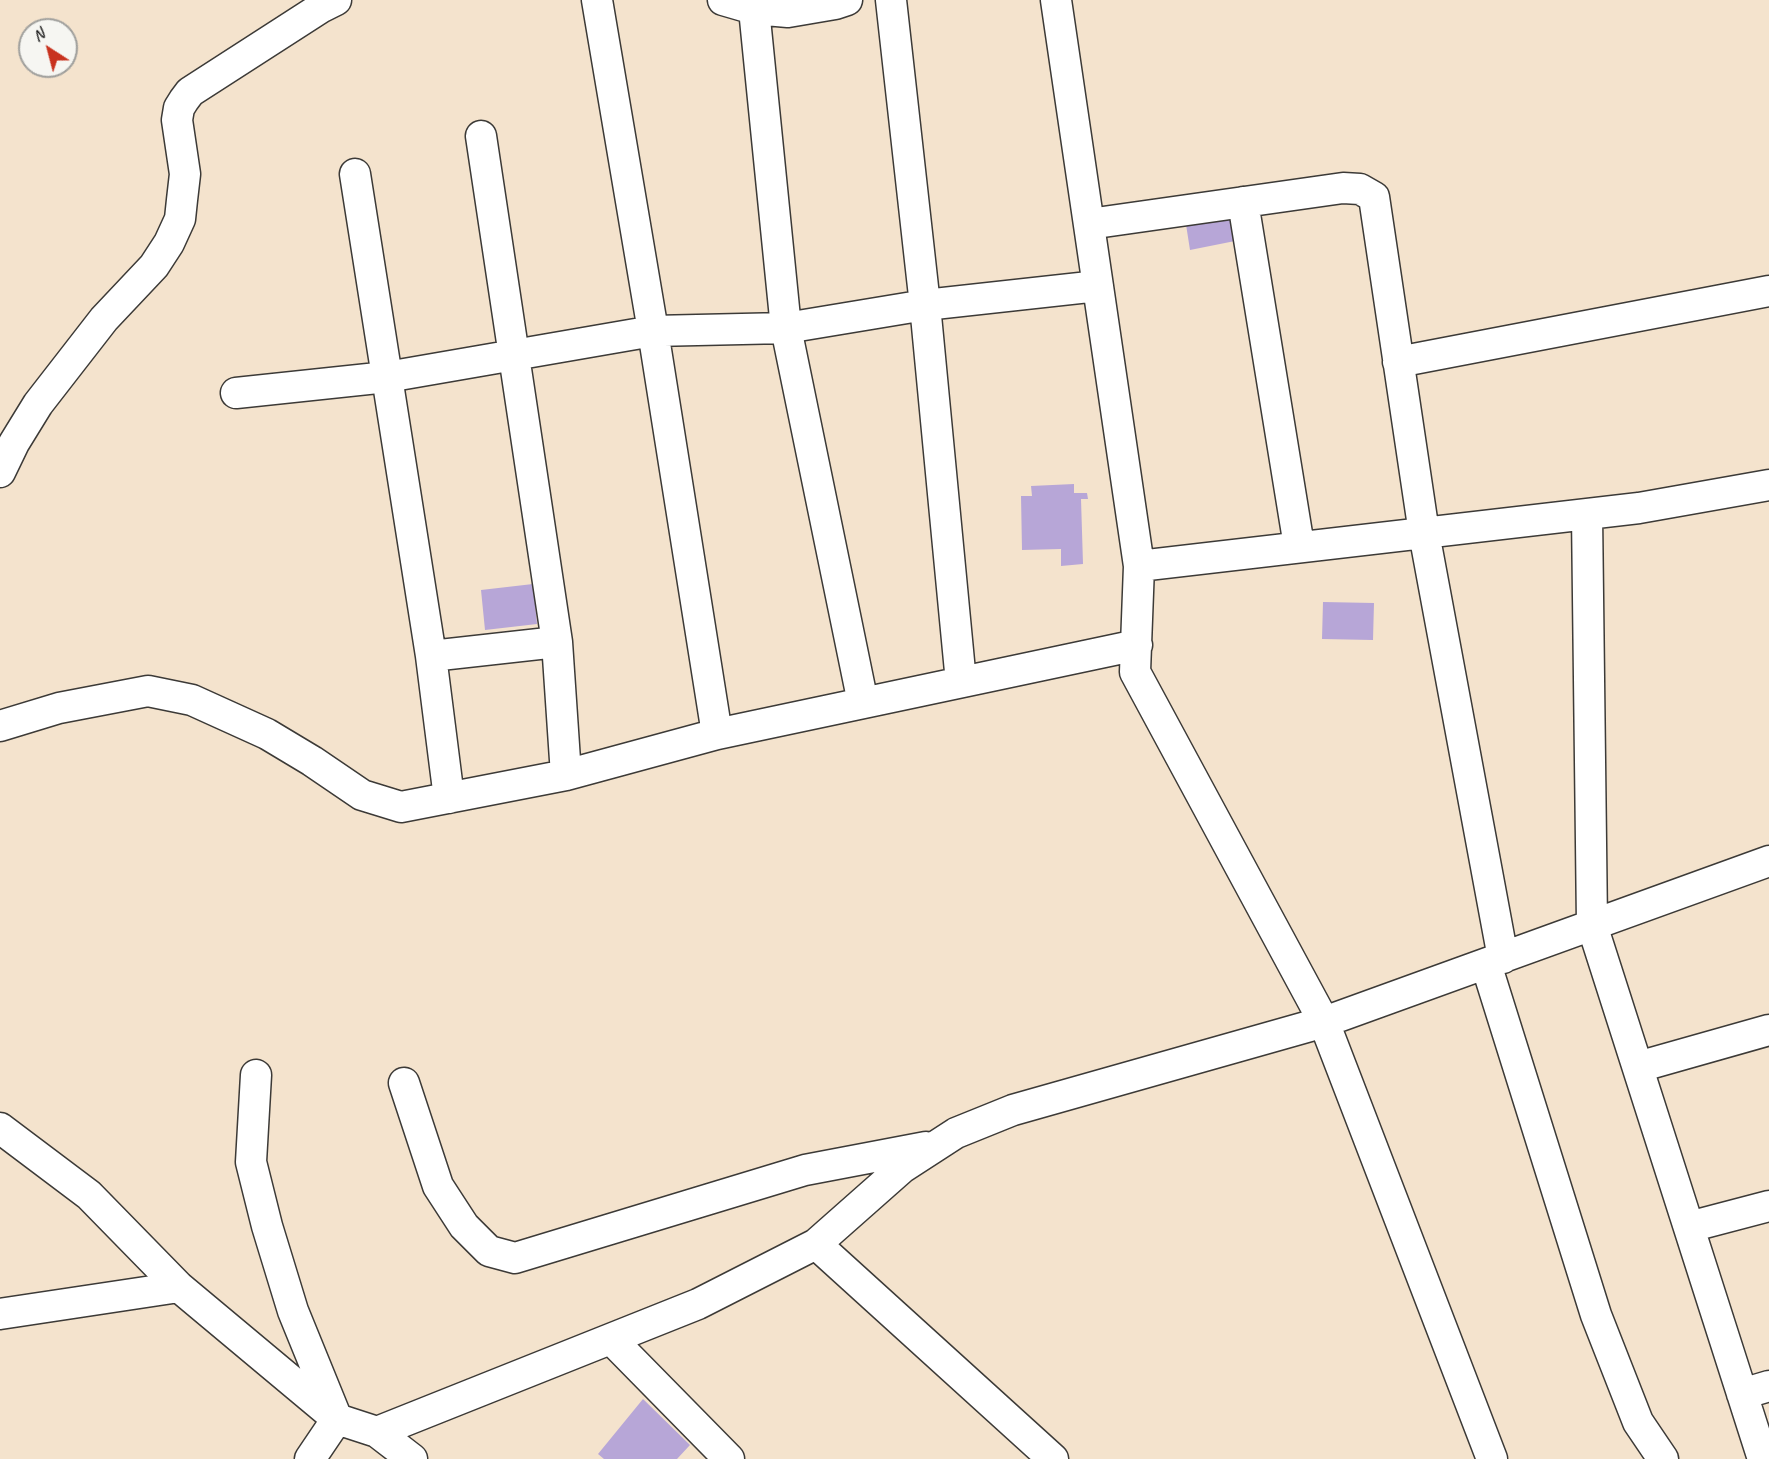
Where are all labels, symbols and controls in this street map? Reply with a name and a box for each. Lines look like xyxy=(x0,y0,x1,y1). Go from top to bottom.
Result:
north arrow xyxy=(18,18,78,78)
text: N xyxy=(29,24,48,46)

